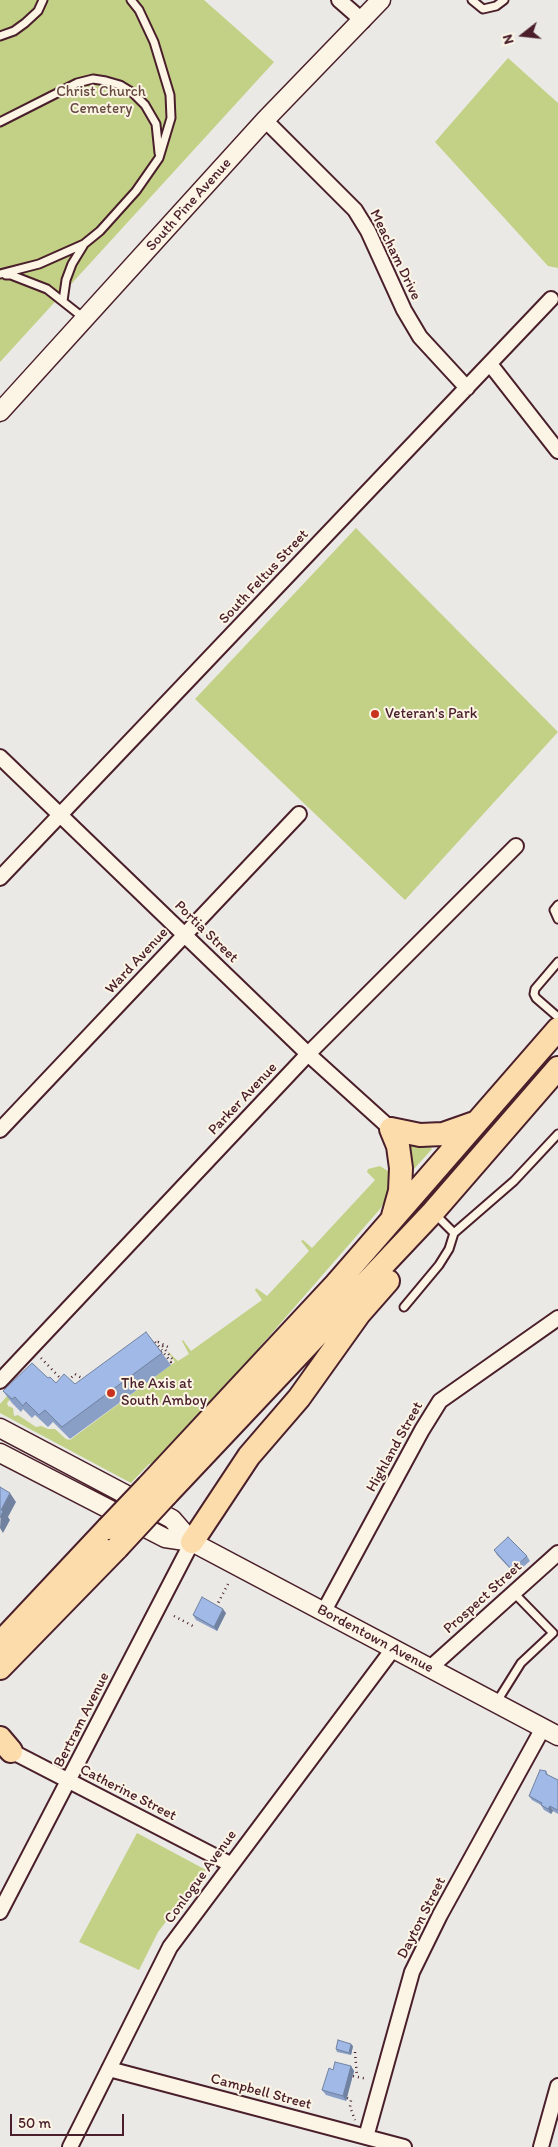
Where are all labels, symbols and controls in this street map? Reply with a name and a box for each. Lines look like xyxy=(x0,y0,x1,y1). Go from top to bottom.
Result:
north arrow xyxy=(498,10,548,60)
text: N xyxy=(499,32,518,46)
park label: Christ Church Cemetery xyxy=(56,83,146,118)
street label: South Pine Avenue xyxy=(142,155,236,255)
street label: Meacham Drive xyxy=(365,207,425,303)
street label: South Feltus Street xyxy=(215,526,313,628)
place label: Veteran's Park xyxy=(385,705,477,723)
marker: Veteran's Park xyxy=(369,708,381,720)
street label: Portia Street xyxy=(170,897,242,967)
street label: Ward Avenue xyxy=(102,924,172,998)
street label: Parker Avenue xyxy=(205,1059,281,1139)
place label: The Axis at South Amboy xyxy=(121,1375,207,1410)
marker: The Axis at South Amboy xyxy=(105,1387,117,1399)
street label: Highland Street xyxy=(363,1399,427,1495)
street label: Prospect Street xyxy=(440,1558,526,1638)
street label: Bordentown Avenue xyxy=(314,1601,436,1677)
street label: Bertram Avenue xyxy=(50,1669,114,1771)
street label: Catherine Street xyxy=(77,1761,179,1825)
street label: Conlogue Avenue xyxy=(161,1827,241,1927)
street label: Dayton Street xyxy=(394,1874,450,1962)
street label: Campbell Street xyxy=(208,2070,314,2114)
scale bar xyxy=(12,2104,126,2136)
text: 50 m xyxy=(18,2114,51,2132)

